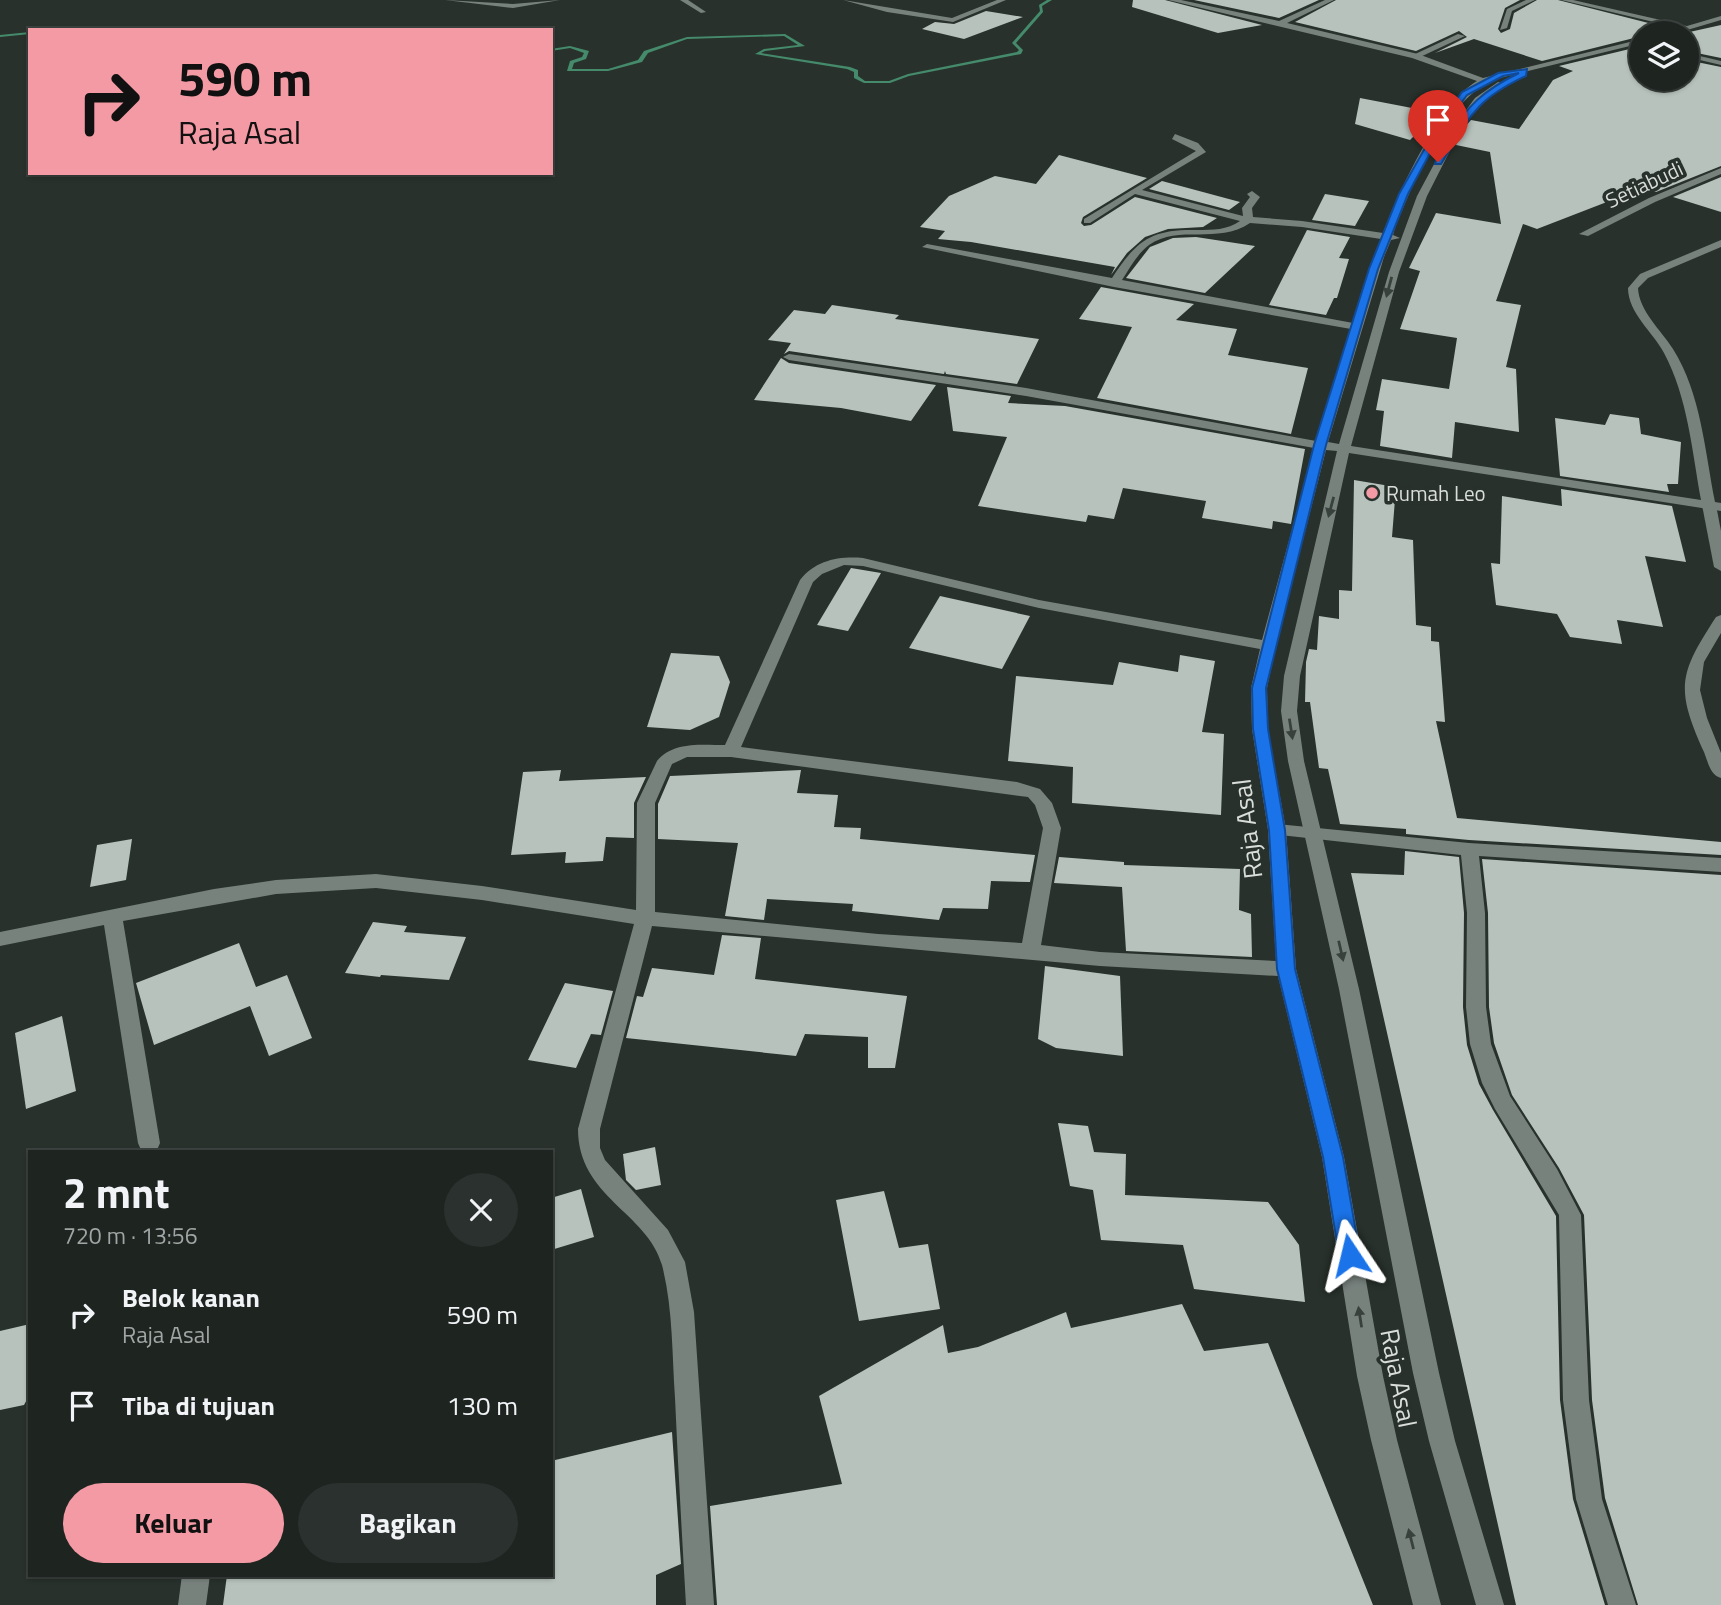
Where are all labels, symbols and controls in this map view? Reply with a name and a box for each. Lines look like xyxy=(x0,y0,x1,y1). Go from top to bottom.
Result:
map controls xyxy=(1629,21,1699,91)
button: layers xyxy=(1629,21,1699,91)
text: 590 m xyxy=(178,40,312,115)
icon: right xyxy=(63,56,154,147)
pin xyxy=(1408,90,1468,162)
icon: arrive xyxy=(1419,101,1457,139)
text: Raja Asal xyxy=(178,108,301,156)
street label: Setiabudi xyxy=(1600,152,1688,216)
one-way arrow xyxy=(1384,277,1394,298)
place label: Rumah Leo xyxy=(1386,477,1486,509)
marker: Rumah Leo xyxy=(1364,485,1380,501)
one-way arrow xyxy=(1325,496,1336,518)
one-way arrow xyxy=(1286,718,1297,740)
street label: Raja Asal xyxy=(1222,777,1272,881)
one-way arrow xyxy=(1336,940,1347,962)
text: 2 mnt xyxy=(63,1160,170,1224)
button: close xyxy=(444,1173,518,1247)
text: 720 m · 13:56 xyxy=(63,1218,198,1253)
position arrow xyxy=(1313,1218,1387,1292)
text: Belok kanan xyxy=(122,1278,260,1317)
text: 590 m xyxy=(447,1295,518,1334)
icon: right xyxy=(63,1296,101,1334)
one-way arrow xyxy=(1354,1306,1365,1328)
text: Raja Asal xyxy=(122,1317,211,1352)
street label: Raja Asal xyxy=(1370,1325,1428,1431)
text: Tiba di tujuan xyxy=(122,1386,275,1425)
text: 130 m xyxy=(447,1386,518,1425)
icon: arrive xyxy=(63,1387,101,1425)
button: Keluar xyxy=(63,1483,284,1563)
button: Bagikan xyxy=(298,1483,518,1563)
one-way arrow xyxy=(1405,1528,1416,1550)

